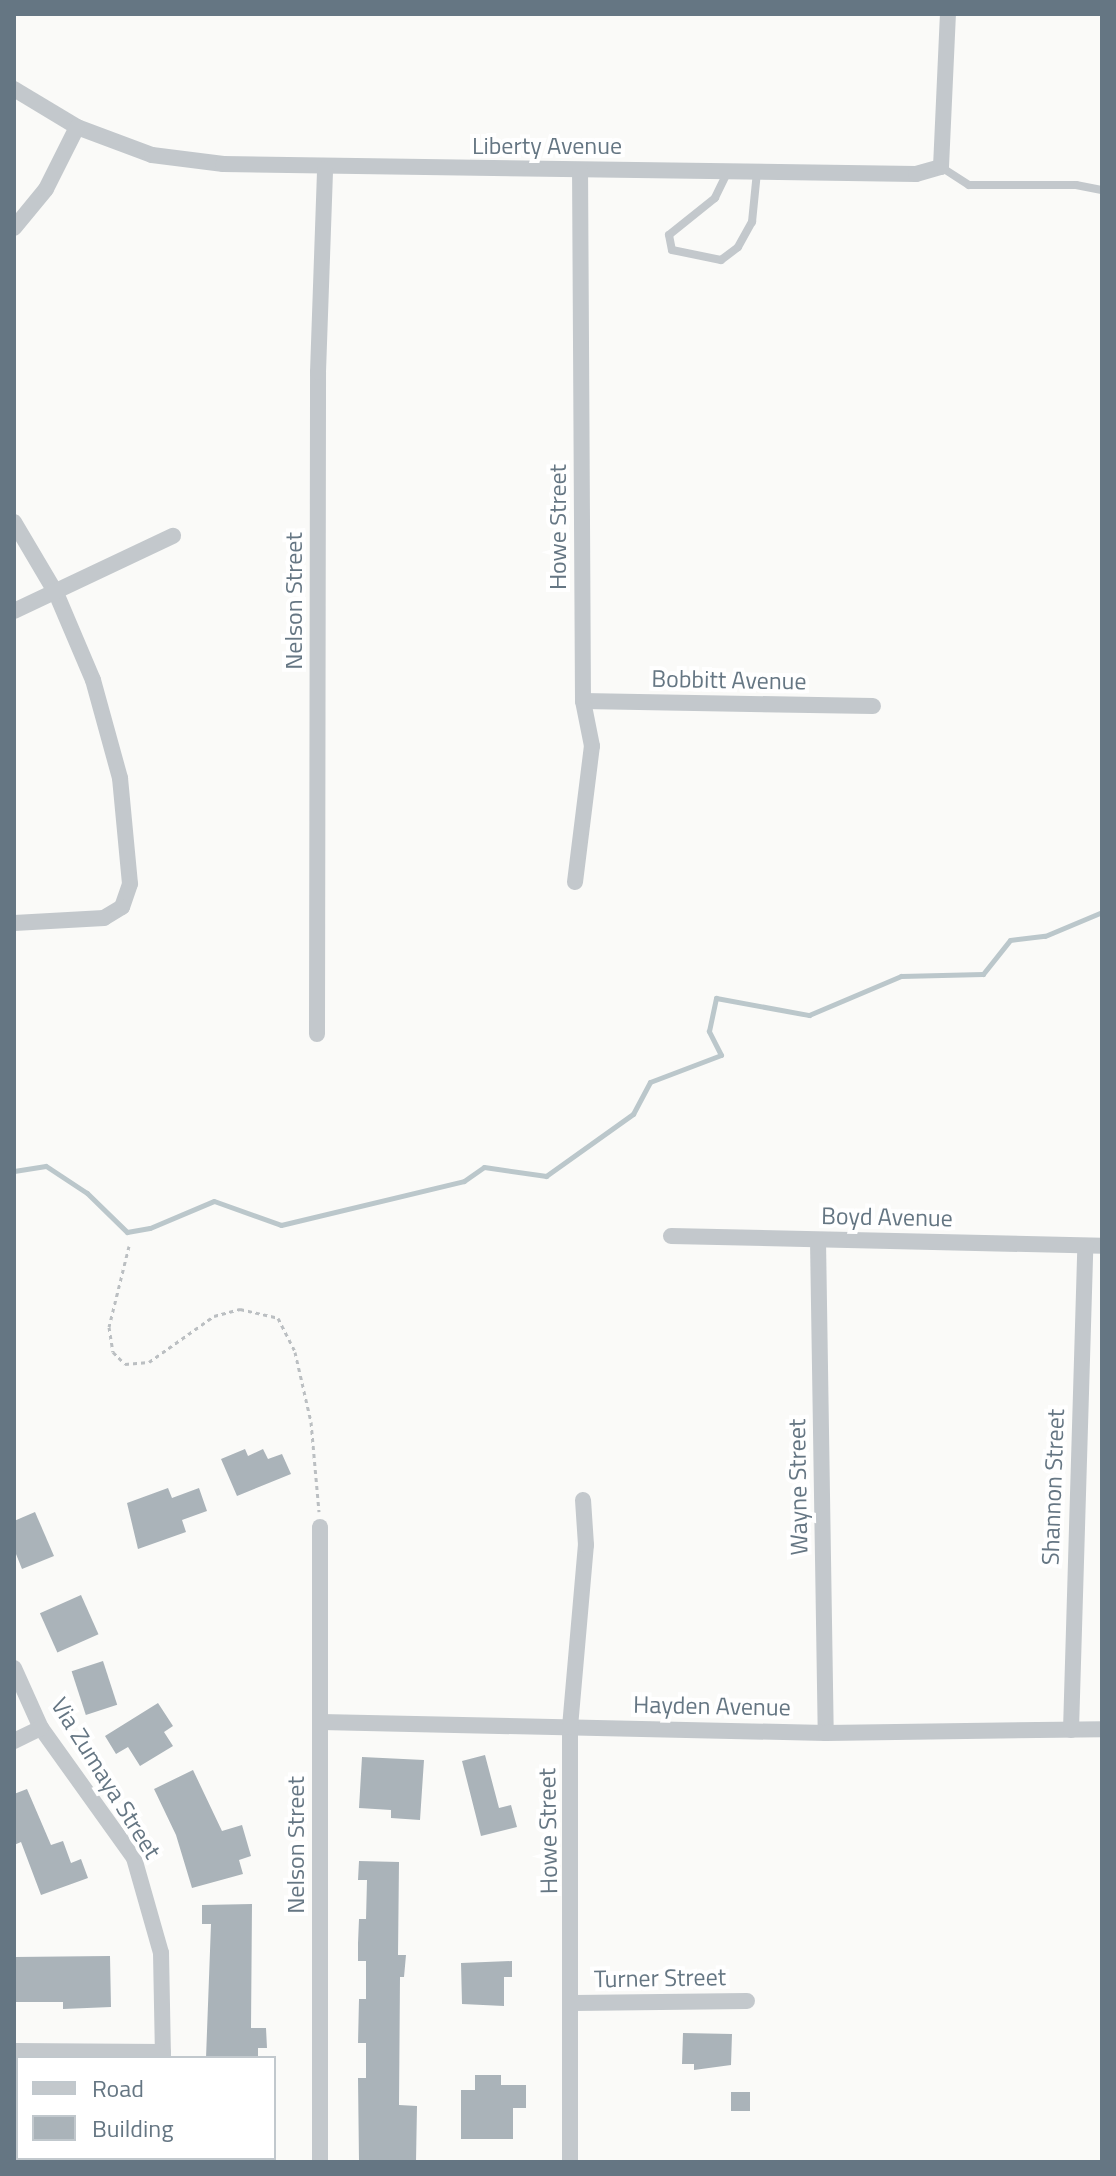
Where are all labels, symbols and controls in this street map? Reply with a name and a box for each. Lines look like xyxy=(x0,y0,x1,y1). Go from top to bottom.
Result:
street label: Liberty Avenue xyxy=(472,132,622,160)
street label: Howe Street xyxy=(544,464,572,590)
street label: Nelson Street xyxy=(280,532,308,670)
street label: Bobbitt Avenue xyxy=(651,664,807,696)
street label: Boyd Avenue xyxy=(821,1201,953,1233)
street label: Shannon Street xyxy=(1036,1408,1070,1566)
street label: Wayne Street xyxy=(782,1418,814,1556)
street label: Hayden Avenue xyxy=(633,1690,791,1722)
street label: Via Zumaya Street xyxy=(45,1692,167,1864)
street label: Howe Street xyxy=(533,1768,563,1894)
street label: Nelson Street xyxy=(282,1776,310,1914)
street label: Turner Street xyxy=(594,1962,726,1994)
legend xyxy=(16,2056,276,2160)
text: Road xyxy=(92,2070,144,2106)
text: Building xyxy=(92,2110,174,2146)

